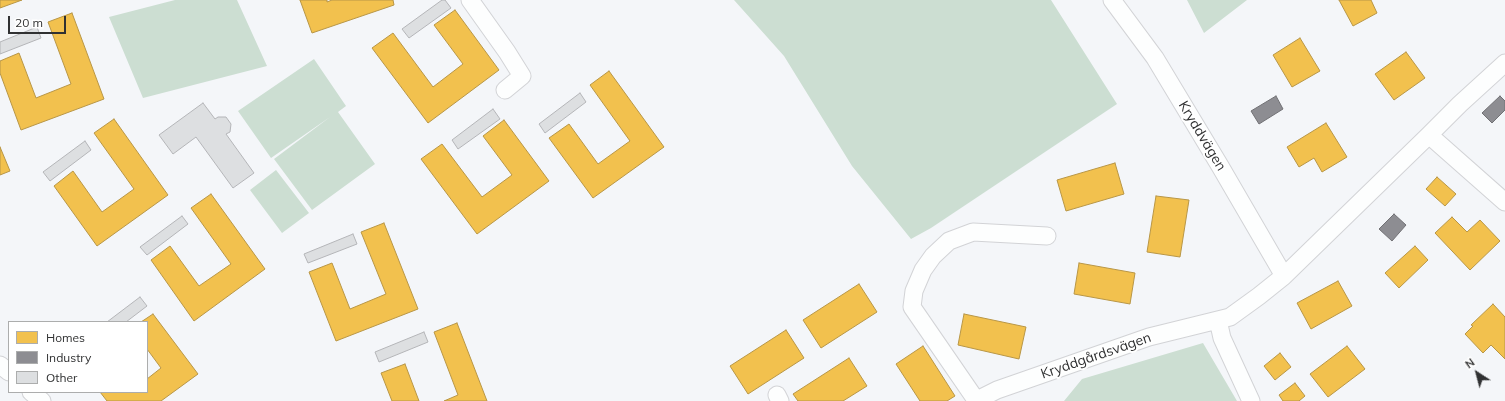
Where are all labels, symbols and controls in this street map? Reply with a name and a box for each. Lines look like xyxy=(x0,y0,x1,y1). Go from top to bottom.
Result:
scale bar xyxy=(10,8,68,34)
text: 20 m xyxy=(15,15,43,30)
street label: Kryddvägen xyxy=(1175,98,1229,174)
legend xyxy=(8,321,148,393)
street label: Kryddgårdsvägen xyxy=(1039,329,1153,383)
text: Homes xyxy=(46,330,85,345)
text: Industry xyxy=(46,350,91,365)
north arrow xyxy=(1457,353,1497,393)
text: N xyxy=(1462,355,1477,371)
text: Other xyxy=(46,370,77,385)

